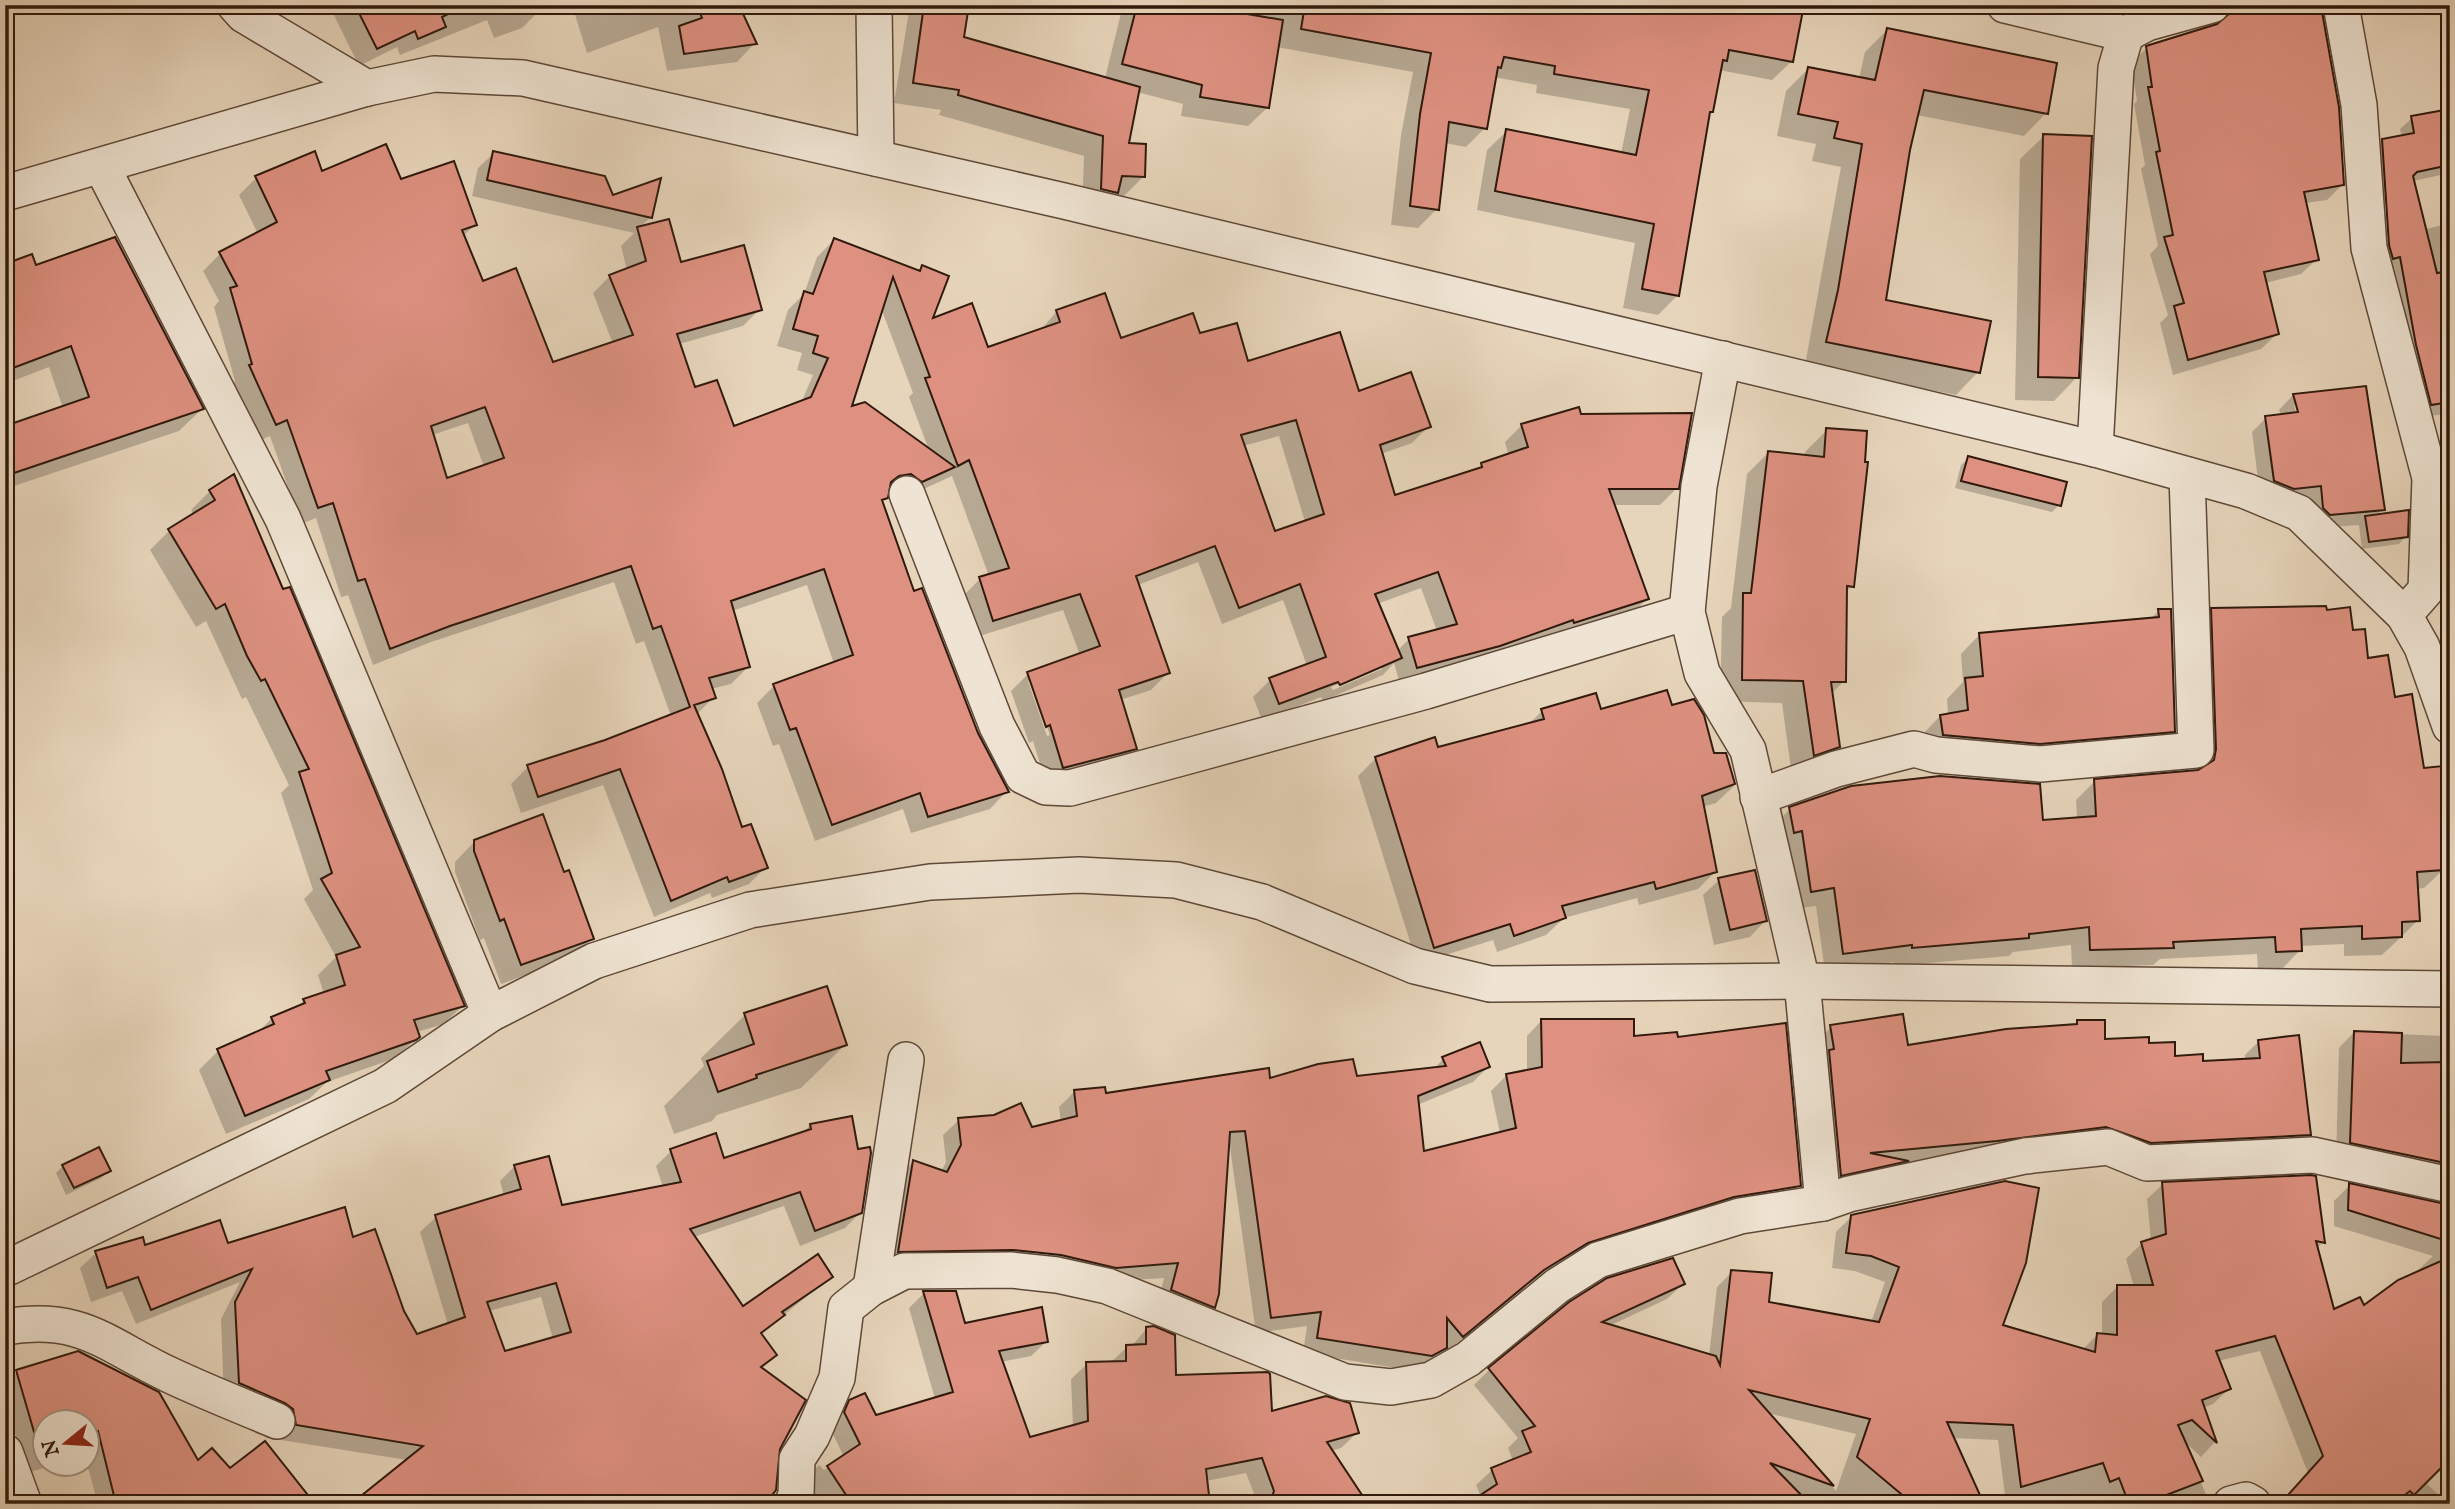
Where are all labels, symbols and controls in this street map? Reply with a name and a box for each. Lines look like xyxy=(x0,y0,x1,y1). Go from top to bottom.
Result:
north arrow xyxy=(32,1408,102,1478)
text: N xyxy=(38,1436,66,1460)

